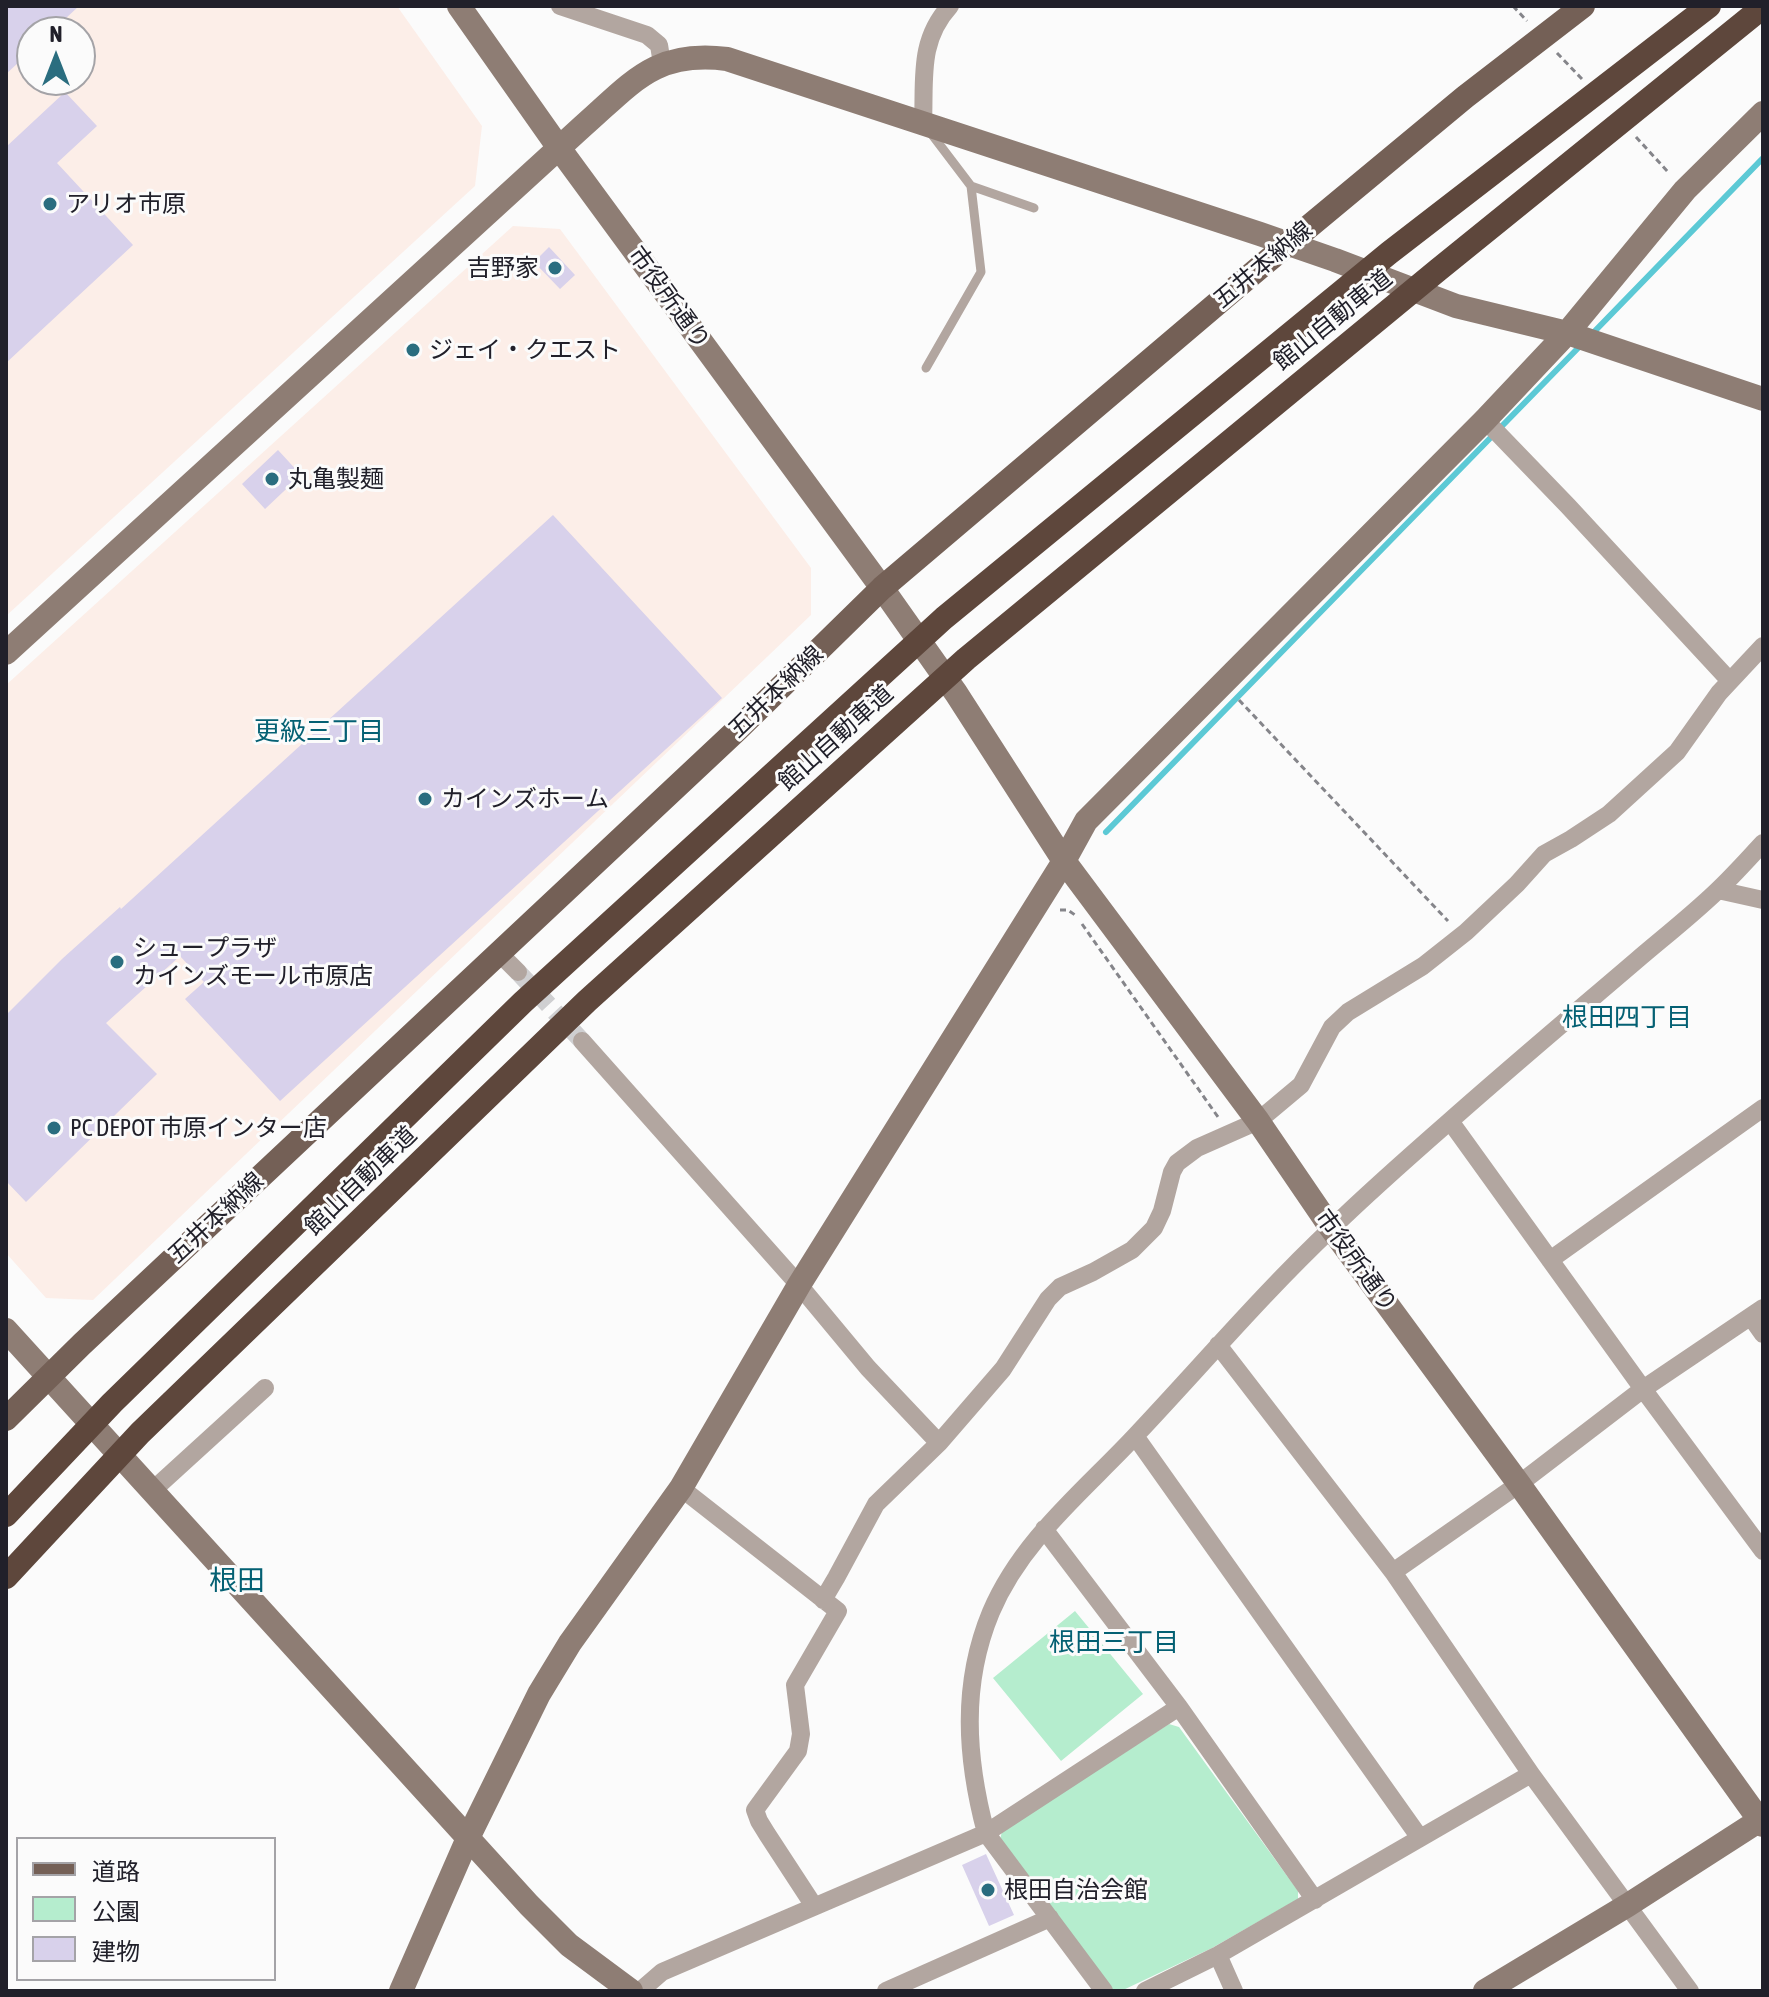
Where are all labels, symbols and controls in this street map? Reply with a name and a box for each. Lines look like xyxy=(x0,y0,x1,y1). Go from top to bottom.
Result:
north arrow xyxy=(16,16,96,96)
text: N xyxy=(50,21,62,47)
place label: アリオ市原 xyxy=(66,190,186,218)
marker: アリオ市原 xyxy=(41,195,59,213)
street label: 五井本納線 xyxy=(1208,215,1318,315)
street label: 市役所通り xyxy=(622,241,716,355)
place label: 吉野家 xyxy=(467,254,539,282)
marker: 吉野家 xyxy=(546,259,564,277)
street label: 館山自動車道 xyxy=(1268,263,1398,377)
place label: ジェイ・クエスト xyxy=(429,336,621,364)
marker: ジェイ・クエスト xyxy=(404,341,422,359)
place label: 丸亀製麺 xyxy=(288,465,384,493)
marker: 丸亀製麺 xyxy=(263,470,281,488)
street label: 五井本納線 xyxy=(723,640,829,744)
street label: 館山自動車道 xyxy=(773,679,899,797)
district label: 更級三丁目 xyxy=(254,716,384,748)
place label: カインズホーム xyxy=(441,785,609,813)
marker: カインズホーム xyxy=(416,790,434,808)
place label: シュープラザ カインズモール市原店 xyxy=(133,934,373,990)
marker: シュープラザ カインズモール市原店 xyxy=(108,953,126,971)
district label: 根田四丁目 xyxy=(1562,1002,1692,1034)
place label: PC DEPOT 市原インター店 xyxy=(70,1114,327,1142)
marker: PC DEPOT 市原インター店 xyxy=(45,1119,63,1137)
street label: 館山自動車道 xyxy=(299,1121,423,1241)
street label: 五井本納線 xyxy=(162,1167,270,1269)
street label: 市役所通り xyxy=(1309,1204,1403,1318)
district label: 根田 xyxy=(209,1564,265,1598)
district label: 根田三丁目 xyxy=(1049,1627,1179,1659)
legend xyxy=(16,1837,276,1981)
text: 道路 xyxy=(92,1858,140,1885)
place label: 根田自治会館 xyxy=(1004,1876,1148,1904)
marker: 根田自治会館 xyxy=(979,1881,997,1899)
text: 公園 xyxy=(92,1898,140,1925)
text: 建物 xyxy=(92,1938,140,1965)

